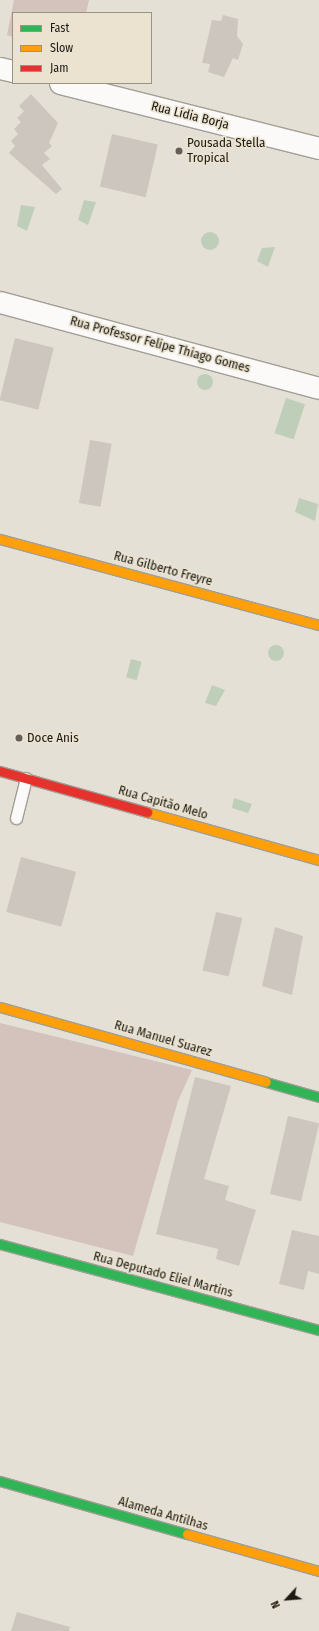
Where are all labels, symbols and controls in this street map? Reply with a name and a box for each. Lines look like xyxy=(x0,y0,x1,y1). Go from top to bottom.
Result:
legend xyxy=(12,12,152,84)
text: Fast xyxy=(50,21,69,35)
text: Slow xyxy=(50,41,73,55)
text: Jam xyxy=(50,61,68,75)
street label: Rua Lídia Borja xyxy=(149,99,231,133)
place label: Pousada Stella Tropical xyxy=(187,136,265,167)
marker: Pousada Stella Tropical xyxy=(174,146,184,156)
street label: Rua Professor Felipe Thiago Gomes xyxy=(68,313,252,377)
street label: Rua Gilberto Freyre xyxy=(112,548,214,590)
place label: Doce Anis xyxy=(27,730,79,746)
marker: Doce Anis xyxy=(14,733,24,743)
street label: Rua Capitão Melo xyxy=(116,783,210,823)
street label: Rua Manuel Suarez xyxy=(112,1018,214,1060)
street label: Rua Deputado Eliel Martins xyxy=(91,1249,235,1301)
street label: Alameda Antilhas xyxy=(116,1494,210,1534)
north arrow xyxy=(267,1579,307,1619)
text: N xyxy=(268,1599,283,1610)

